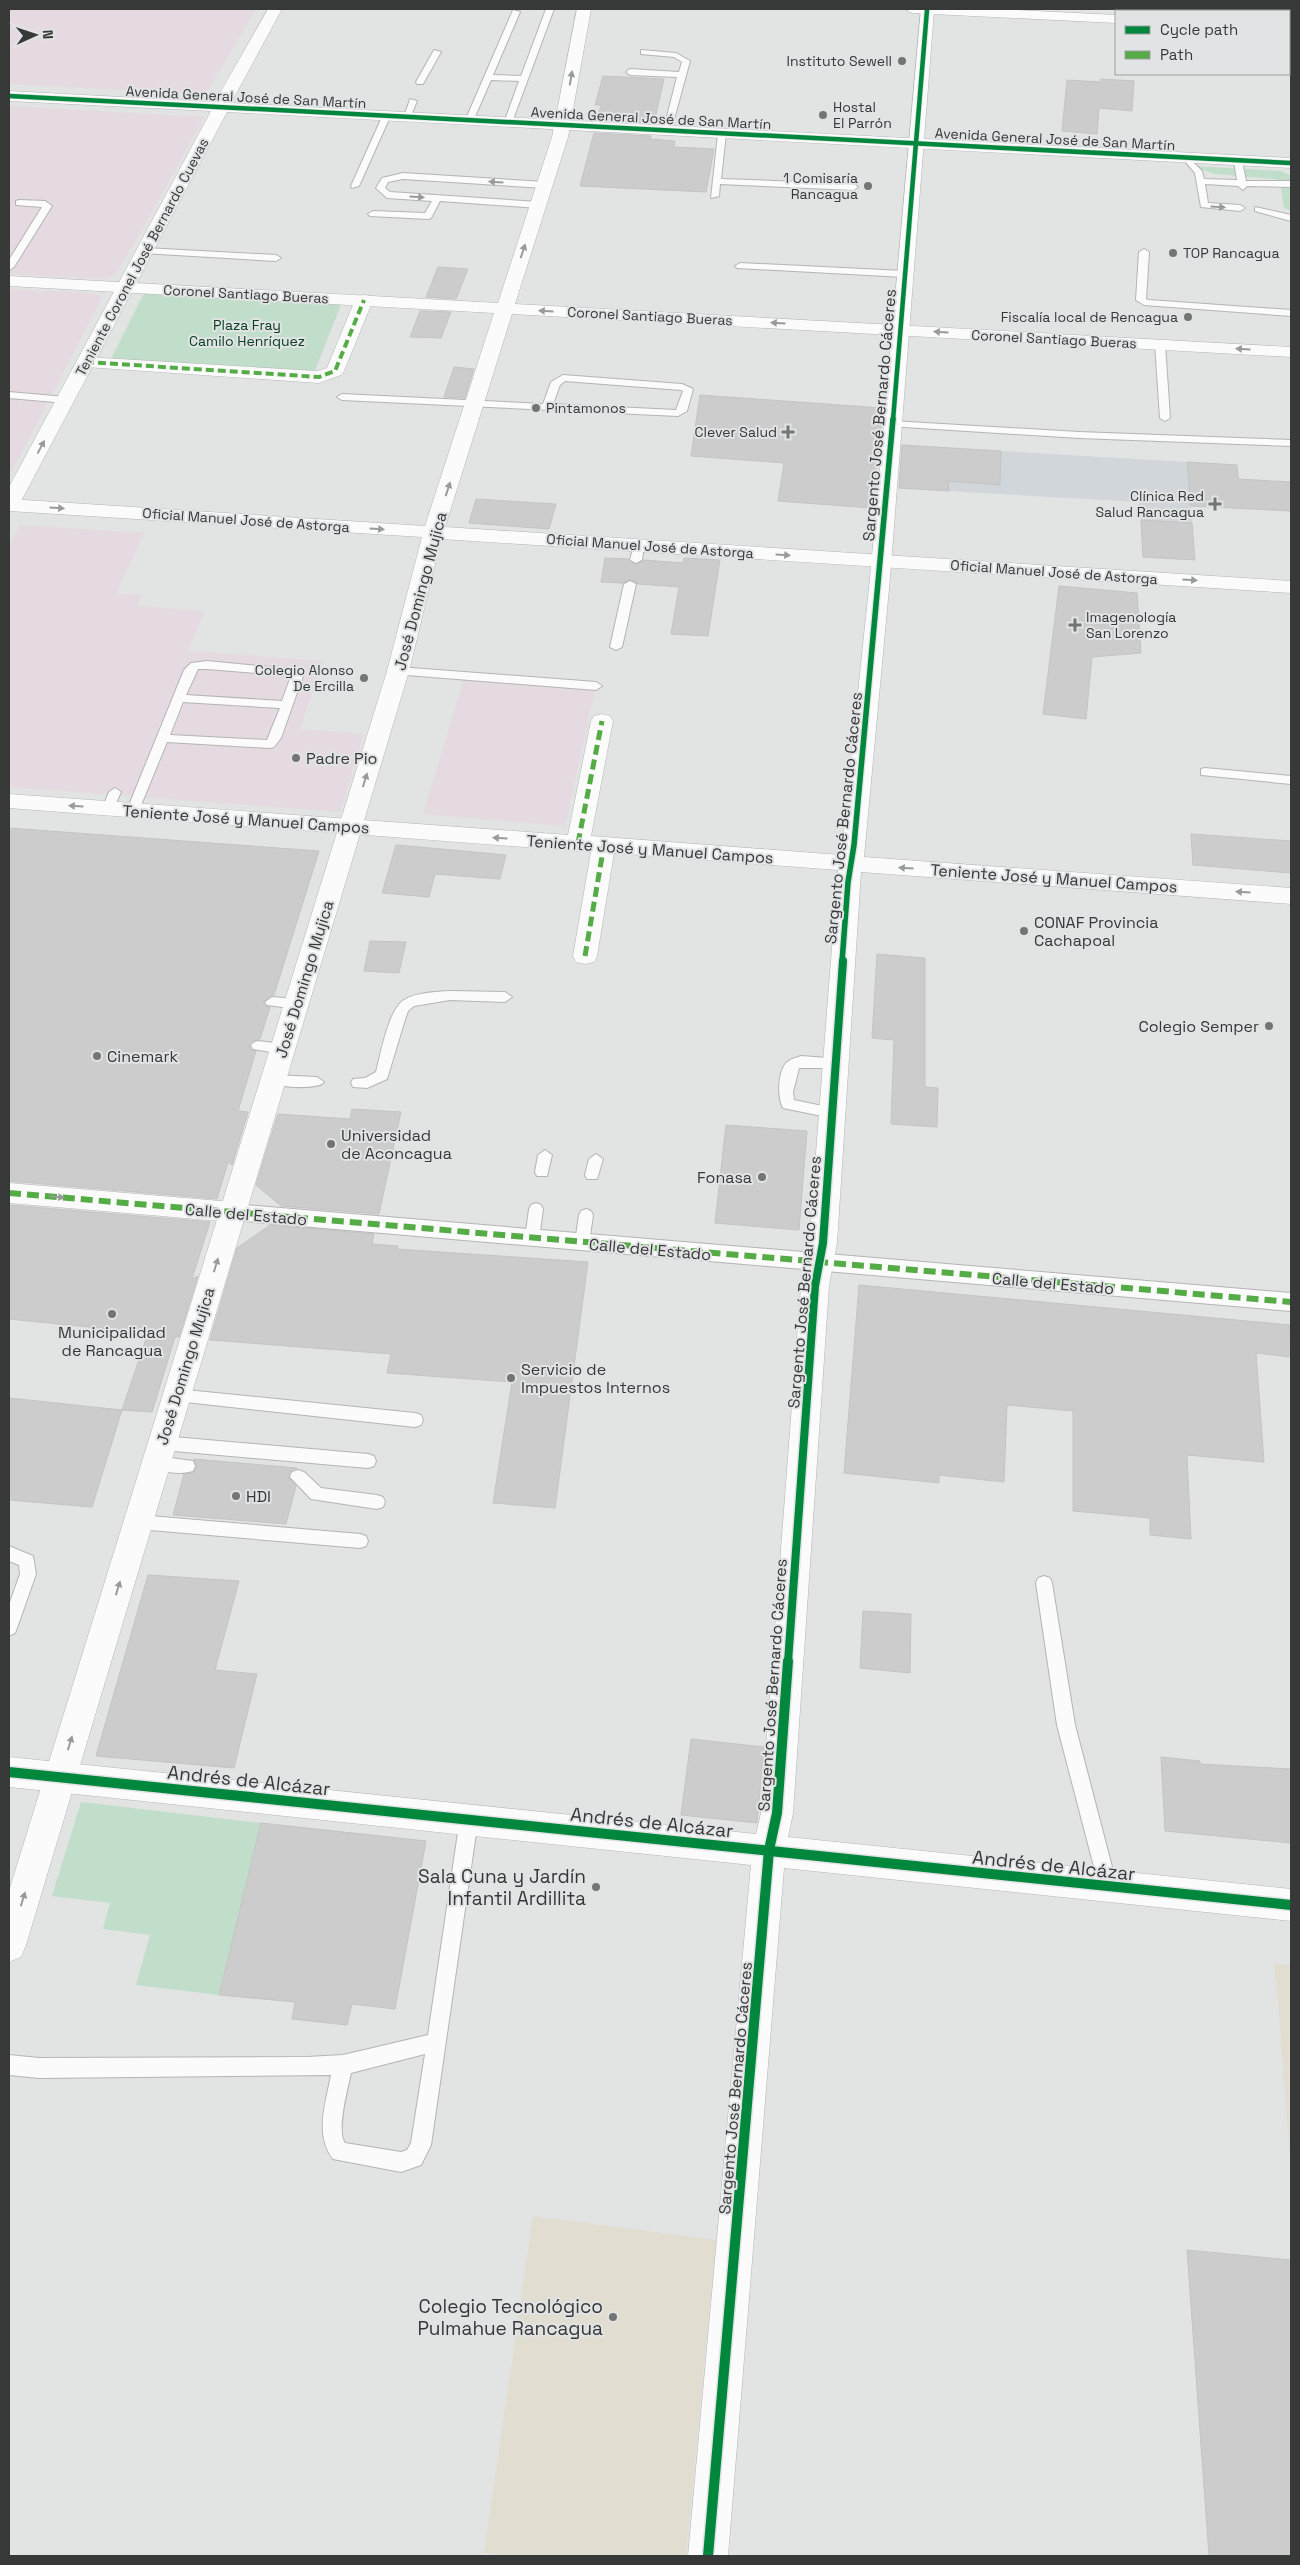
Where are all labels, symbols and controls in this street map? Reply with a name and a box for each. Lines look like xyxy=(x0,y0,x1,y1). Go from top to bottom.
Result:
north arrow xyxy=(10,10,60,60)
legend xyxy=(1115,10,1290,75)
text: Cycle path xyxy=(1160,20,1238,39)
text: N xyxy=(39,29,57,39)
text: Path xyxy=(1160,45,1193,64)
place label: Instituto Sewell xyxy=(787,52,892,70)
marker: Instituto Sewell xyxy=(896,55,908,67)
one-way arrow xyxy=(567,70,575,86)
street label: Avenida General José de San Martín xyxy=(125,82,367,112)
place label: Hostal El Parrón xyxy=(833,98,892,132)
street label: Avenida General José de San Martín xyxy=(530,103,772,133)
marker: Hostal El Parrón xyxy=(817,109,829,121)
street label: Avenida General José de San Martín xyxy=(934,124,1176,154)
street label: Teniente Coronel José Bernardo Cuevas xyxy=(71,135,213,379)
place label: 1 Comisaría Rancagua xyxy=(783,169,858,203)
one-way arrow xyxy=(488,177,504,185)
marker: 1 Comisaría Rancagua xyxy=(862,180,874,192)
one-way arrow xyxy=(410,194,426,202)
one-way arrow xyxy=(1210,203,1226,211)
one-way arrow xyxy=(520,243,528,258)
place label: TOP Rancagua xyxy=(1183,244,1279,262)
marker: TOP Rancagua xyxy=(1167,247,1179,259)
street label: Coronel Santiago Bueras xyxy=(163,281,329,307)
street label: Sargento José Bernardo Cáceres xyxy=(858,288,901,542)
street label: Coronel Santiago Bueras xyxy=(567,303,733,329)
one-way arrow xyxy=(538,306,554,314)
place label: Fiscalía local de Rencagua xyxy=(1001,308,1178,326)
marker: Fiscalía local de Rencagua xyxy=(1182,311,1194,323)
park label: Plaza Fray Camilo Henríquez xyxy=(189,316,305,350)
one-way arrow xyxy=(770,319,786,327)
street label: Coronel Santiago Bueras xyxy=(971,326,1137,352)
one-way arrow xyxy=(932,328,948,336)
one-way arrow xyxy=(1234,344,1250,352)
place label: Pintamonos xyxy=(546,399,626,417)
marker: Pintamonos xyxy=(530,402,542,414)
place label: Clever Salud xyxy=(695,423,777,441)
marker: Clever Salud xyxy=(781,425,795,439)
one-way arrow xyxy=(36,441,45,454)
one-way arrow xyxy=(445,482,452,497)
place label: Clínica Red Salud Rancagua xyxy=(1095,487,1204,521)
marker: Clínica Red Salud Rancagua xyxy=(1208,497,1222,511)
street label: Oficial Manuel José de Astorga xyxy=(142,504,350,536)
one-way arrow xyxy=(50,505,66,513)
street label: José Domingo Mujica xyxy=(389,509,452,673)
one-way arrow xyxy=(369,525,385,533)
street label: Oficial Manuel José de Astorga xyxy=(546,530,754,562)
one-way arrow xyxy=(776,551,792,559)
street label: Oficial Manuel José de Astorga xyxy=(950,556,1158,588)
one-way arrow xyxy=(1182,577,1198,585)
place label: Imagenología San Lorenzo xyxy=(1086,608,1176,642)
marker: Imagenología San Lorenzo xyxy=(1068,618,1082,632)
place label: Colegio Alonso De Ercilla xyxy=(255,661,354,695)
marker: Colegio Alonso De Ercilla xyxy=(358,672,370,684)
street label: Sargento José Bernardo Cáceres xyxy=(820,691,867,945)
place label: Padre Pio xyxy=(306,748,377,769)
marker: Padre Pio xyxy=(290,752,302,764)
one-way arrow xyxy=(362,772,370,787)
street label: Teniente José y Manuel Campos xyxy=(122,800,370,839)
one-way arrow xyxy=(68,802,84,810)
street label: Teniente José y Manuel Campos xyxy=(526,830,774,869)
one-way arrow xyxy=(491,833,507,841)
street label: Teniente José y Manuel Campos xyxy=(930,859,1178,898)
one-way arrow xyxy=(898,863,914,871)
one-way arrow xyxy=(1234,888,1250,896)
street label: José Domingo Mujica xyxy=(271,898,338,1060)
place label: CONAF Provincia Cachapoal xyxy=(1034,912,1158,951)
marker: CONAF Provincia Cachapoal xyxy=(1018,925,1030,937)
place label: Colegio Semper xyxy=(1138,1016,1259,1037)
marker: Colegio Semper xyxy=(1263,1020,1275,1032)
place label: Cinemark xyxy=(107,1046,178,1067)
marker: Cinemark xyxy=(91,1050,103,1062)
place label: Universidad de Aconcagua xyxy=(341,1125,452,1164)
marker: Universidad de Aconcagua xyxy=(325,1138,337,1150)
street label: Sargento José Bernardo Cáceres xyxy=(783,1155,826,1409)
place label: Fonasa xyxy=(697,1167,752,1188)
marker: Fonasa xyxy=(756,1171,768,1183)
one-way arrow xyxy=(50,1194,66,1202)
street label: Calle del Estado xyxy=(184,1199,308,1230)
street label: Calle del Estado xyxy=(588,1234,712,1265)
one-way arrow xyxy=(213,1258,221,1273)
street label: Calle del Estado xyxy=(991,1268,1115,1299)
street label: José Domingo Mujica xyxy=(152,1285,219,1447)
marker: Municipalidad de Rancagua xyxy=(106,1308,118,1320)
place label: Municipalidad de Rancagua xyxy=(58,1322,166,1361)
place label: Servicio de Impuestos Internos xyxy=(521,1359,670,1398)
marker: Servicio de Impuestos Internos xyxy=(505,1372,517,1384)
place label: HDI xyxy=(246,1486,271,1507)
marker: HDI xyxy=(230,1490,242,1502)
street label: Sargento José Bernardo Cáceres xyxy=(753,1558,792,1812)
one-way arrow xyxy=(114,1580,122,1595)
one-way arrow xyxy=(67,1736,75,1751)
street label: Andrés de Alcázar xyxy=(166,1760,332,1801)
street label: Andrés de Alcázar xyxy=(569,1802,735,1843)
street label: Andrés de Alcázar xyxy=(971,1845,1137,1886)
place label: Sala Cuna y Jardín Infantil Ardillita xyxy=(418,1864,586,1911)
marker: Sala Cuna y Jardín Infantil Ardillita xyxy=(590,1881,602,1893)
one-way arrow xyxy=(20,1891,27,1906)
street label: Sargento José Bernardo Cáceres xyxy=(714,1961,757,2215)
place label: Colegio Tecnológico Pulmahue Rancagua xyxy=(417,2294,603,2341)
marker: Colegio Tecnológico Pulmahue Rancagua xyxy=(607,2311,619,2323)

